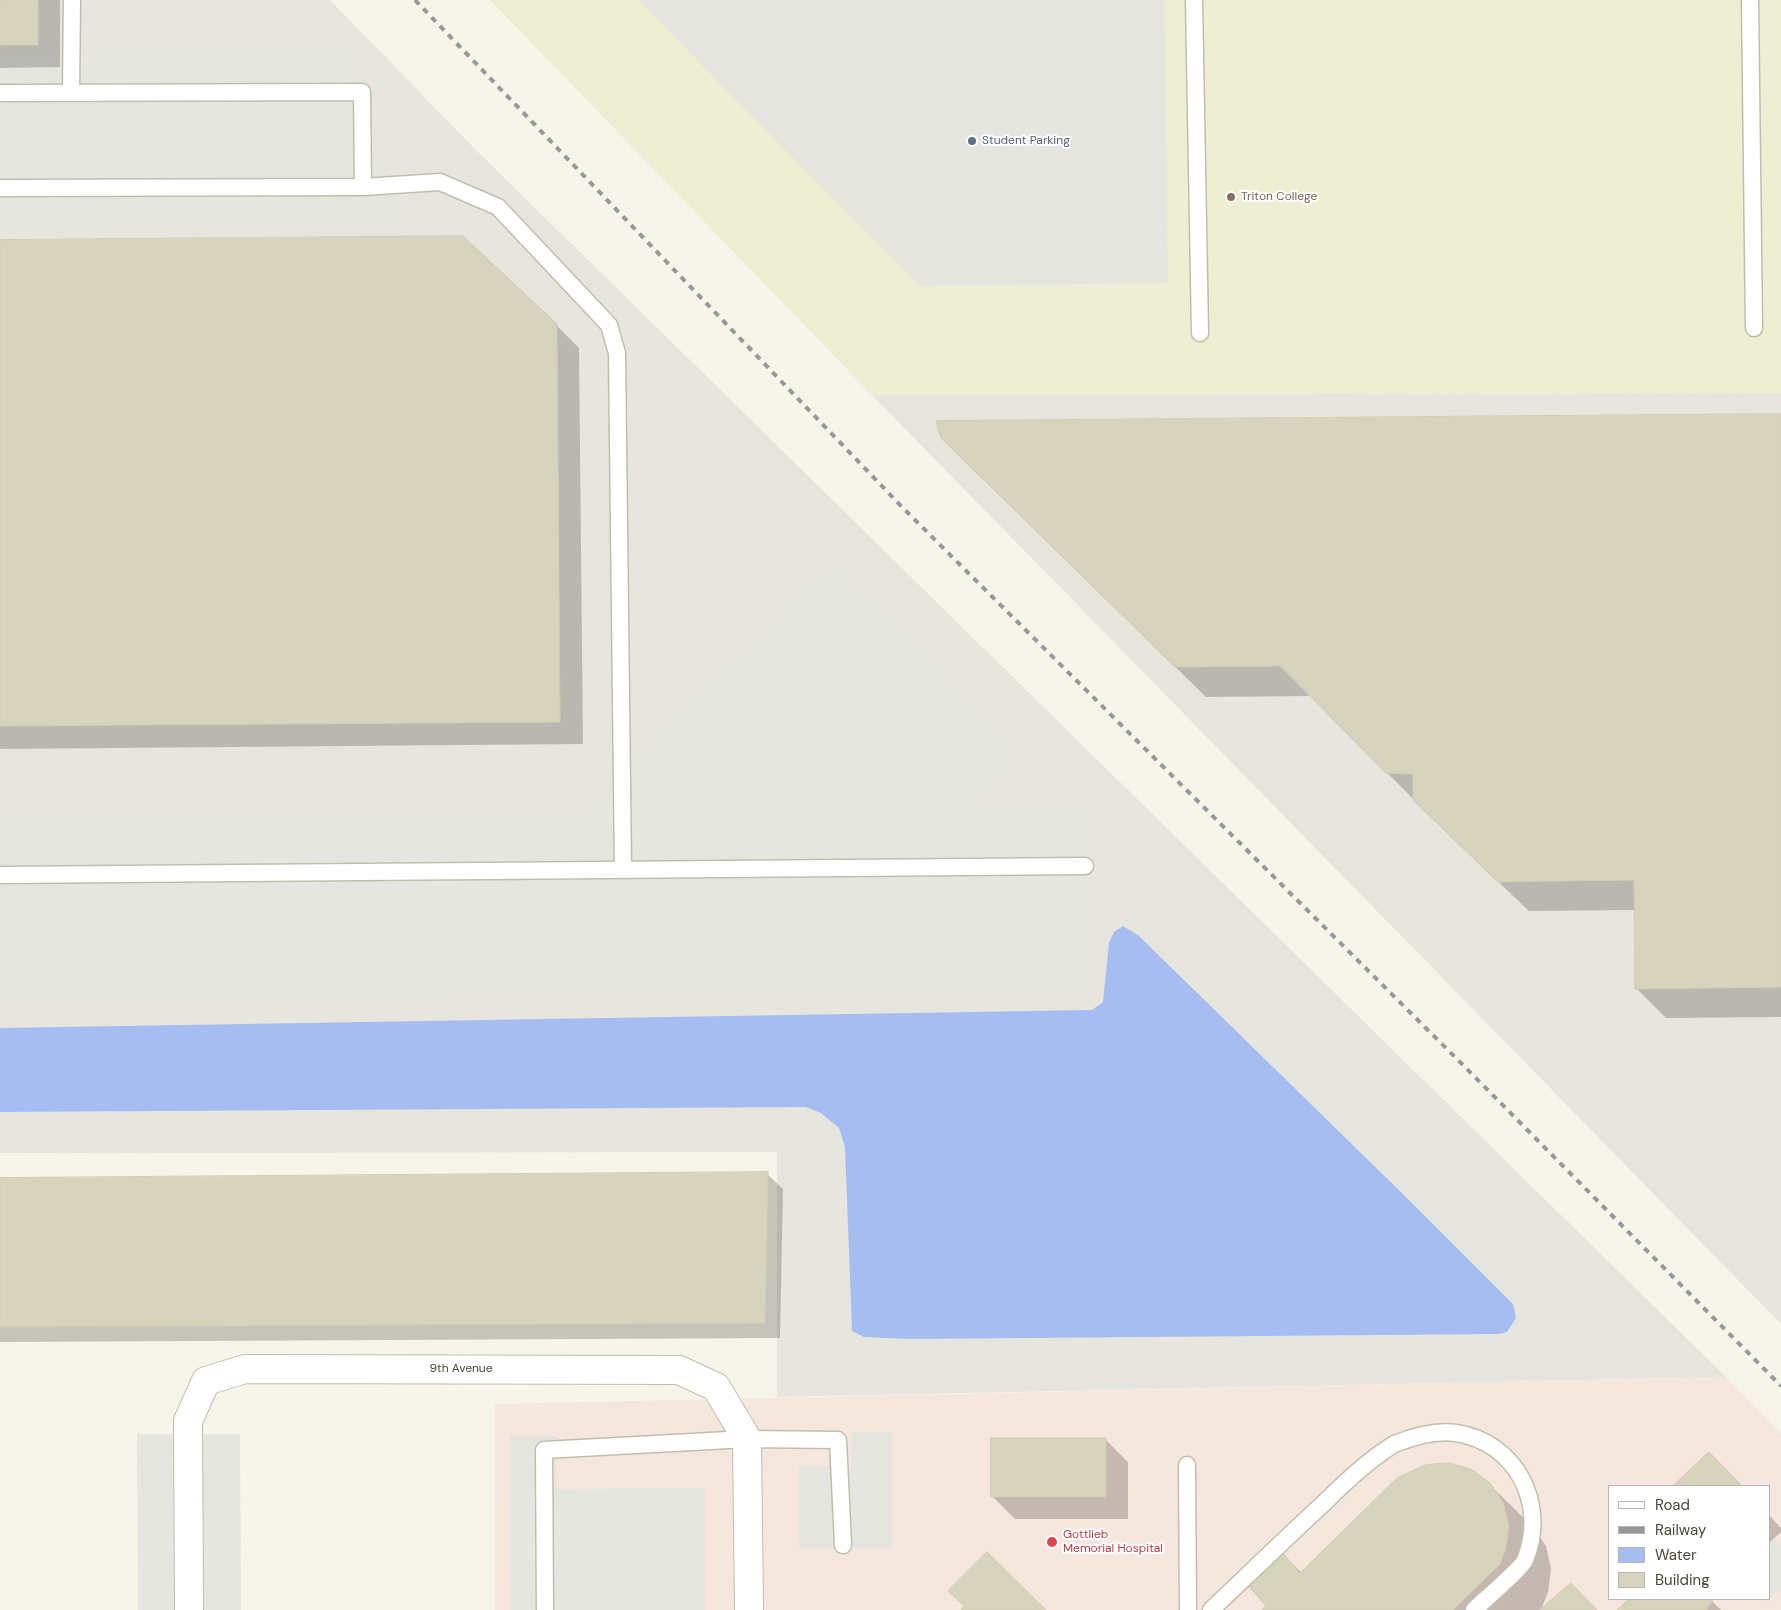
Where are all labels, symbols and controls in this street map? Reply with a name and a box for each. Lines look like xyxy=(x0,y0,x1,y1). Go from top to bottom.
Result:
place label: Student Parking xyxy=(982,134,1070,148)
marker: Student Parking xyxy=(966,135,978,147)
place label: Triton College xyxy=(1241,190,1317,204)
marker: Triton College xyxy=(1225,191,1237,203)
street label: 9th Avenue xyxy=(429,1362,493,1376)
legend xyxy=(1608,1485,1771,1600)
text: Road xyxy=(1655,1495,1690,1515)
text: Railway xyxy=(1655,1520,1706,1540)
place label: Gottlieb Memorial Hospital xyxy=(1063,1528,1163,1556)
marker: Gottlieb Memorial Hospital xyxy=(1045,1535,1059,1549)
text: Water xyxy=(1655,1545,1696,1565)
text: Building xyxy=(1655,1570,1710,1590)

